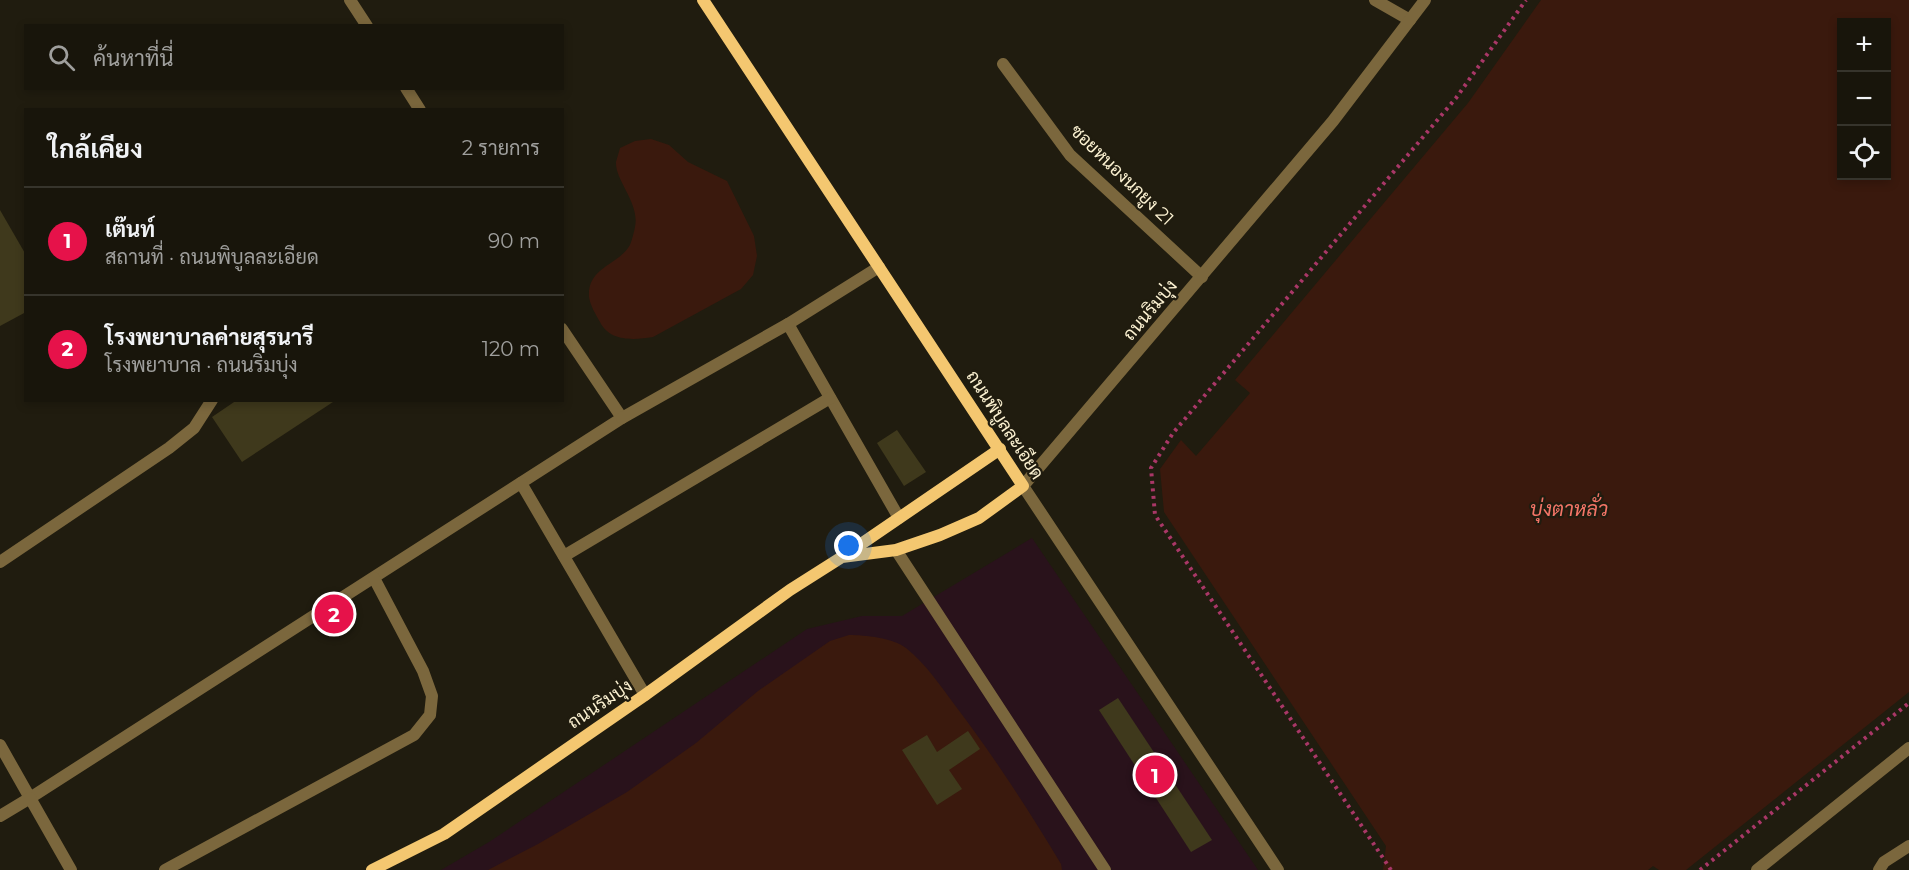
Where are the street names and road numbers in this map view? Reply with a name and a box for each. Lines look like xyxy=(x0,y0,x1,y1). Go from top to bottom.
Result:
street label: ซอยหนองนกยูง 21 xyxy=(1064,120,1178,231)
street label: ถนนริมบุ่ง xyxy=(1117,274,1183,346)
street label: ถนนพิบูลละเอียด xyxy=(960,365,1050,485)
street label: ถนนริมบุ่ง xyxy=(563,674,637,734)

